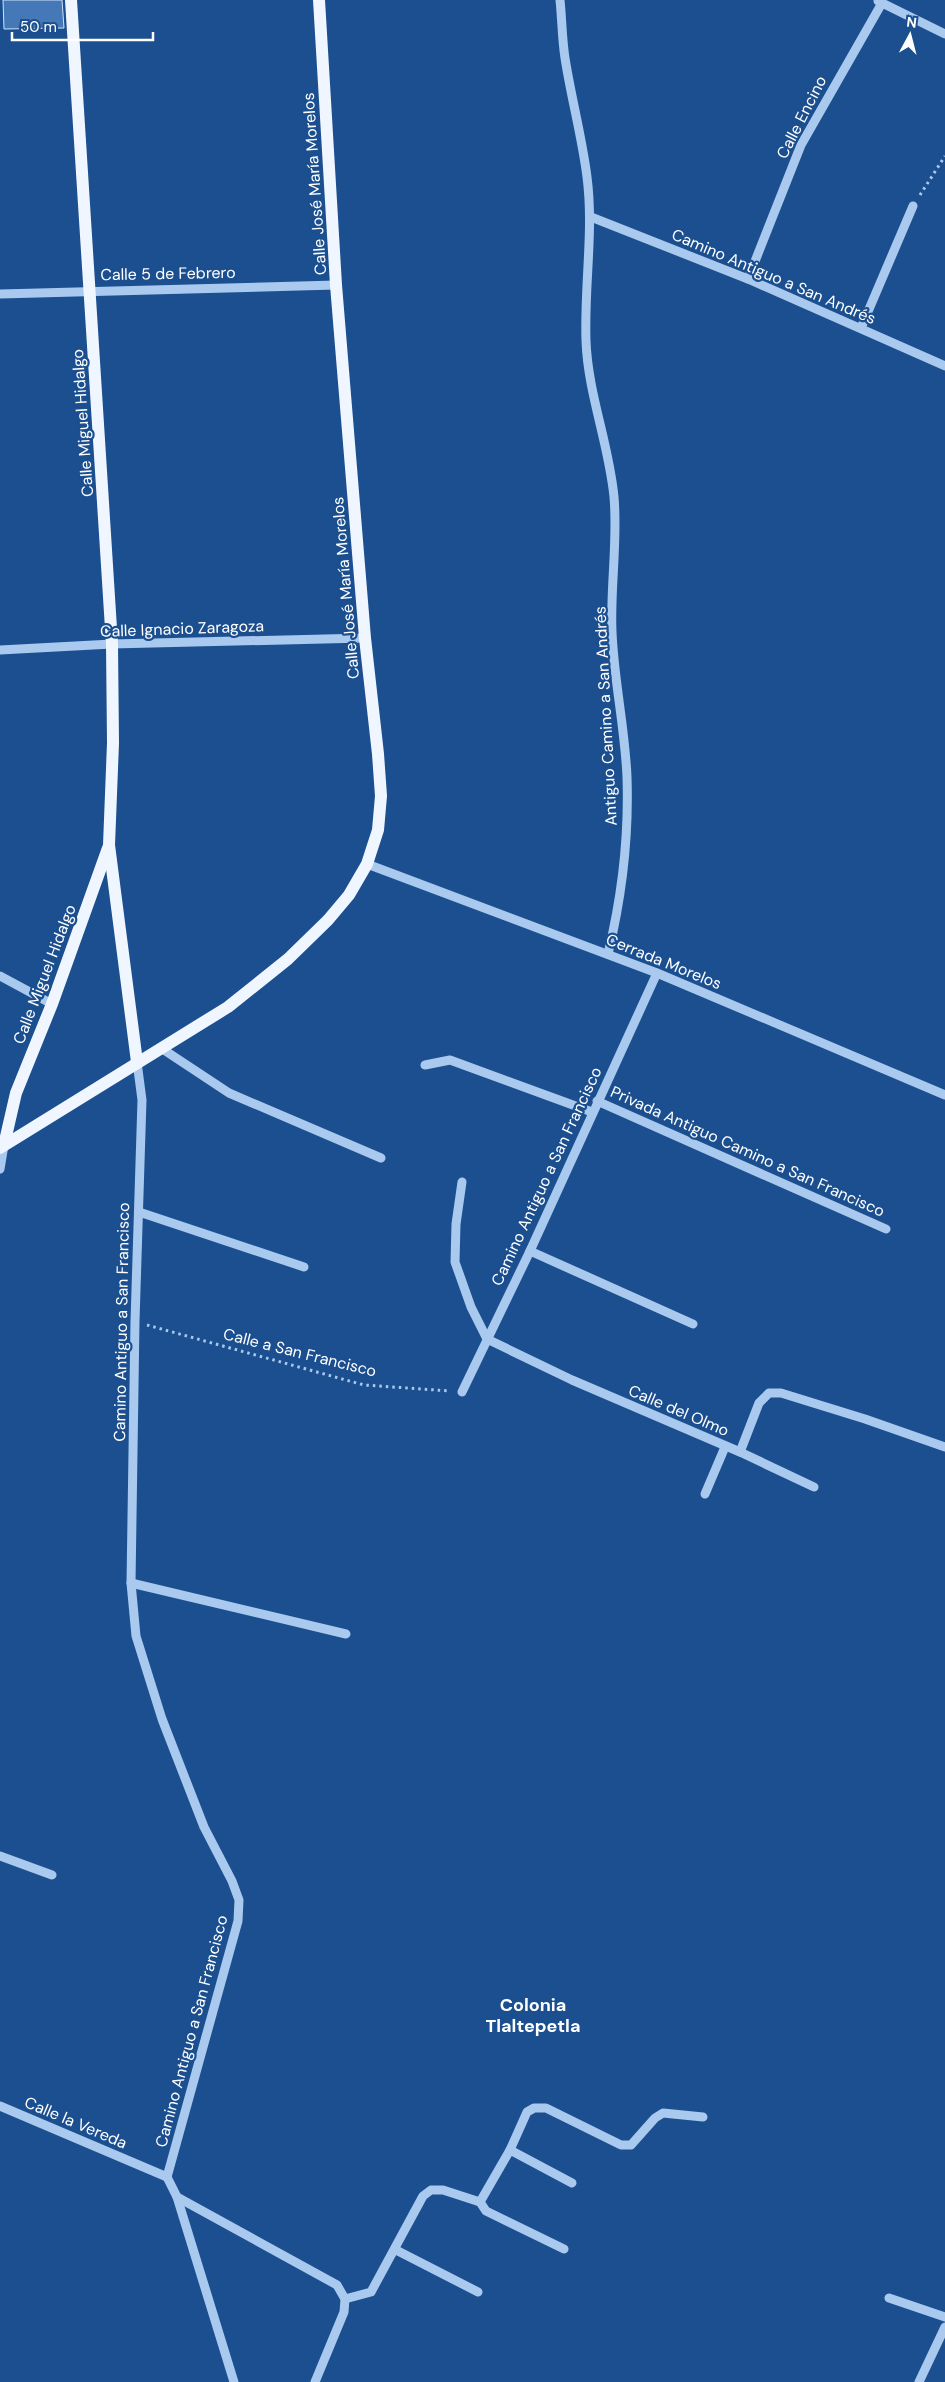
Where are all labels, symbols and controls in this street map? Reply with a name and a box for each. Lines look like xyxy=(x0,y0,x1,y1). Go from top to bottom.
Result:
scale bar xyxy=(12,10,154,42)
north arrow xyxy=(885,10,935,60)
text: N xyxy=(905,13,918,32)
text: 50 m xyxy=(20,17,57,37)
street label: Calle Encino xyxy=(772,72,831,162)
street label: Calle José María Morelos xyxy=(298,92,331,276)
street label: Camino Antiguo a San Andrés xyxy=(668,224,879,329)
street label: Calle 5 de Febrero xyxy=(100,262,236,285)
street label: Calle Miguel Hidalgo xyxy=(67,348,98,498)
street label: Calle José María Morelos xyxy=(327,496,364,680)
street label: Antiguo Camino a San Andrés xyxy=(589,606,622,826)
street label: Calle Ignacio Zaragoza xyxy=(100,615,264,642)
street label: Calle Miguel Hidalgo xyxy=(8,901,81,1047)
street label: Cerrada Morelos xyxy=(603,929,725,994)
street label: Camino Antiguo a San Francisco xyxy=(486,1063,607,1289)
street label: Privada Antiguo Camino a San Francisco xyxy=(607,1081,888,1222)
street label: Camino Antiguo a San Francisco xyxy=(109,1202,134,1442)
street label: Calle a San Francisco xyxy=(221,1323,379,1382)
street label: Calle del Olmo xyxy=(625,1380,732,1441)
street label: Camino Antiguo a San Francisco xyxy=(150,1913,233,2149)
district label: Colonia Tlaltepetla xyxy=(486,1993,580,2038)
street label: Calle la Vereda xyxy=(21,2091,130,2153)

